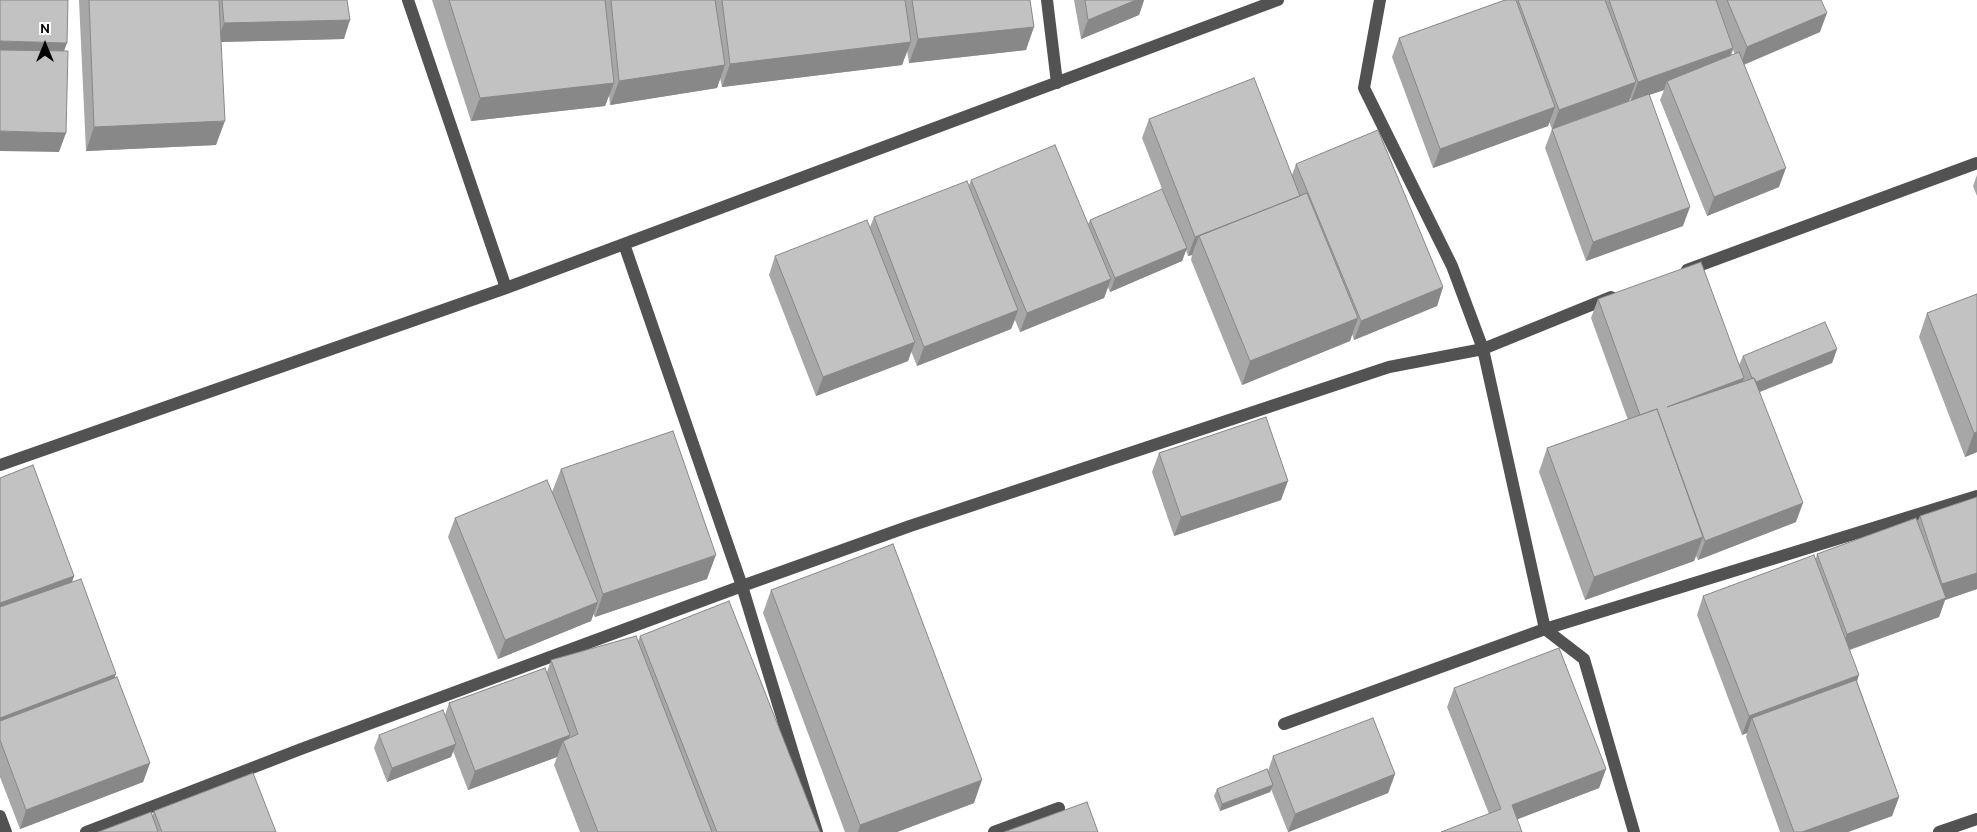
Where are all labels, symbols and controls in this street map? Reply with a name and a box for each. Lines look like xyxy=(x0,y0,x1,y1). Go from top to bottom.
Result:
north arrow xyxy=(20,20,70,70)
text: N xyxy=(40,21,50,38)

